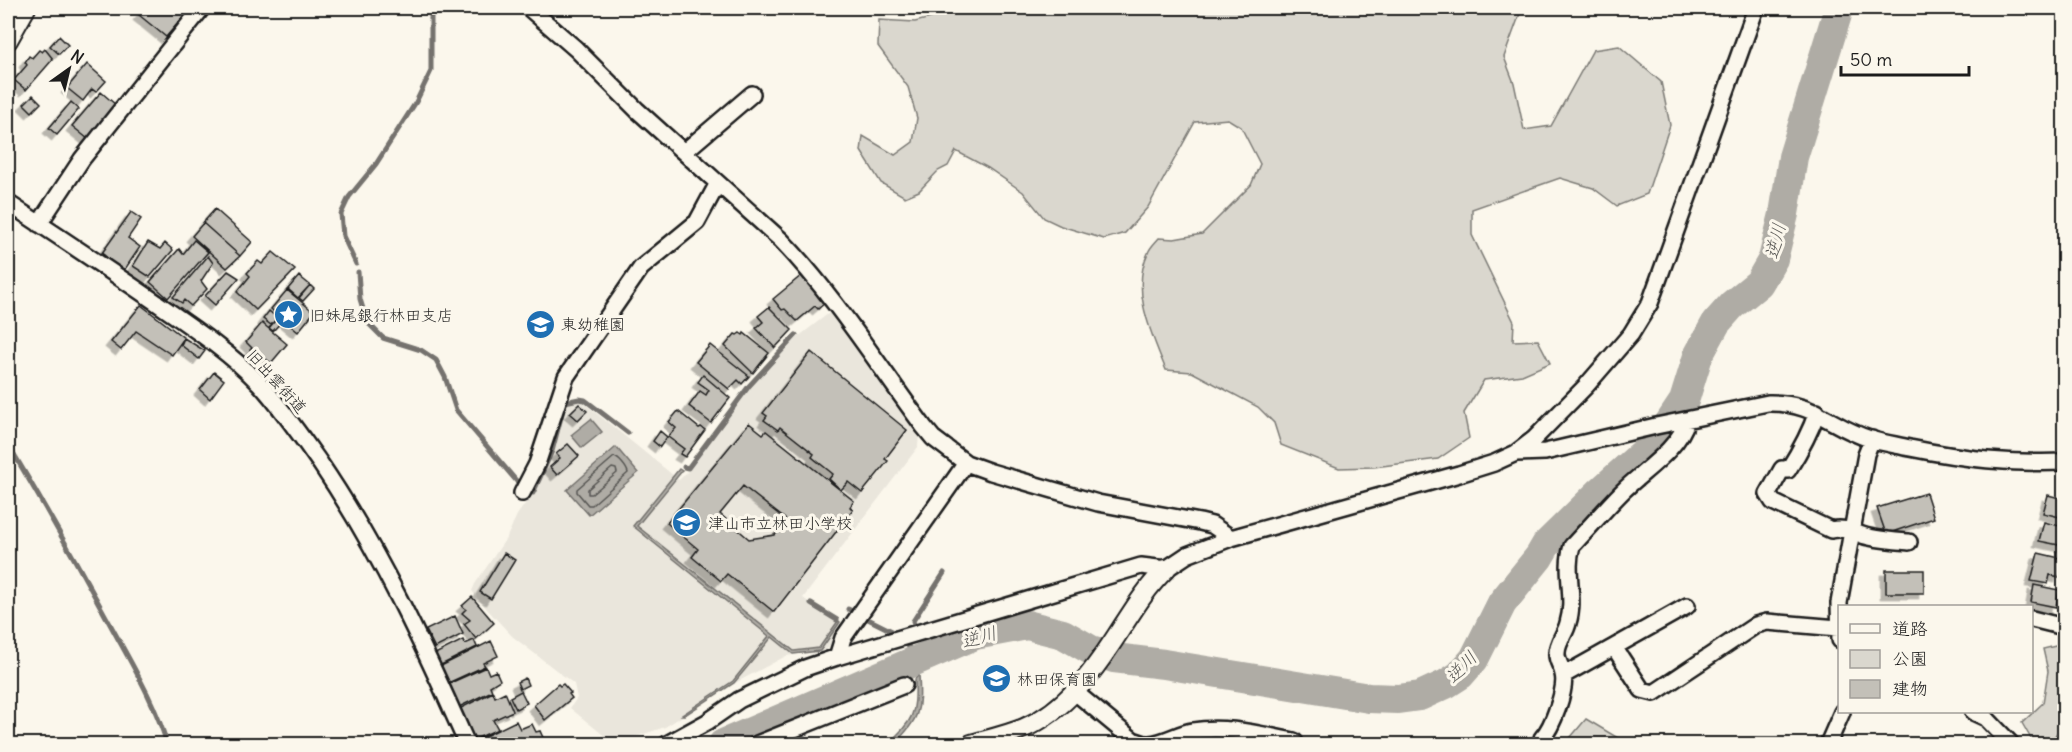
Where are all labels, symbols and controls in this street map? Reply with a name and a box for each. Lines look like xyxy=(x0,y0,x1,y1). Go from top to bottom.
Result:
north arrow xyxy=(39,39,99,99)
scale bar xyxy=(1841,39,1968,77)
text: N xyxy=(67,45,88,68)
text: 50 m xyxy=(1850,48,1892,71)
water label: 逆川 xyxy=(1759,221,1791,261)
place icon: 旧妹尾銀行林田支店 xyxy=(272,299,304,331)
place label: 旧妹尾銀行林田支店 xyxy=(309,305,453,325)
school or university icon: 東幼稚園 xyxy=(524,308,556,340)
place label: 東幼稚園 xyxy=(561,314,625,334)
street label: 旧出雲街道 xyxy=(243,345,311,417)
school or university icon: 津山市立林田小学校 xyxy=(671,507,703,539)
place label: 津山市立林田小学校 xyxy=(708,513,852,533)
legend xyxy=(1838,605,2033,713)
text: 道路 xyxy=(1892,617,1928,640)
water label: 逆川 xyxy=(959,621,999,653)
water label: 逆川 xyxy=(1440,646,1482,688)
text: 公園 xyxy=(1892,647,1928,670)
school or university icon: 林田保育園 xyxy=(980,663,1012,695)
place label: 林田保育園 xyxy=(1017,669,1097,689)
text: 建物 xyxy=(1892,677,1928,700)

